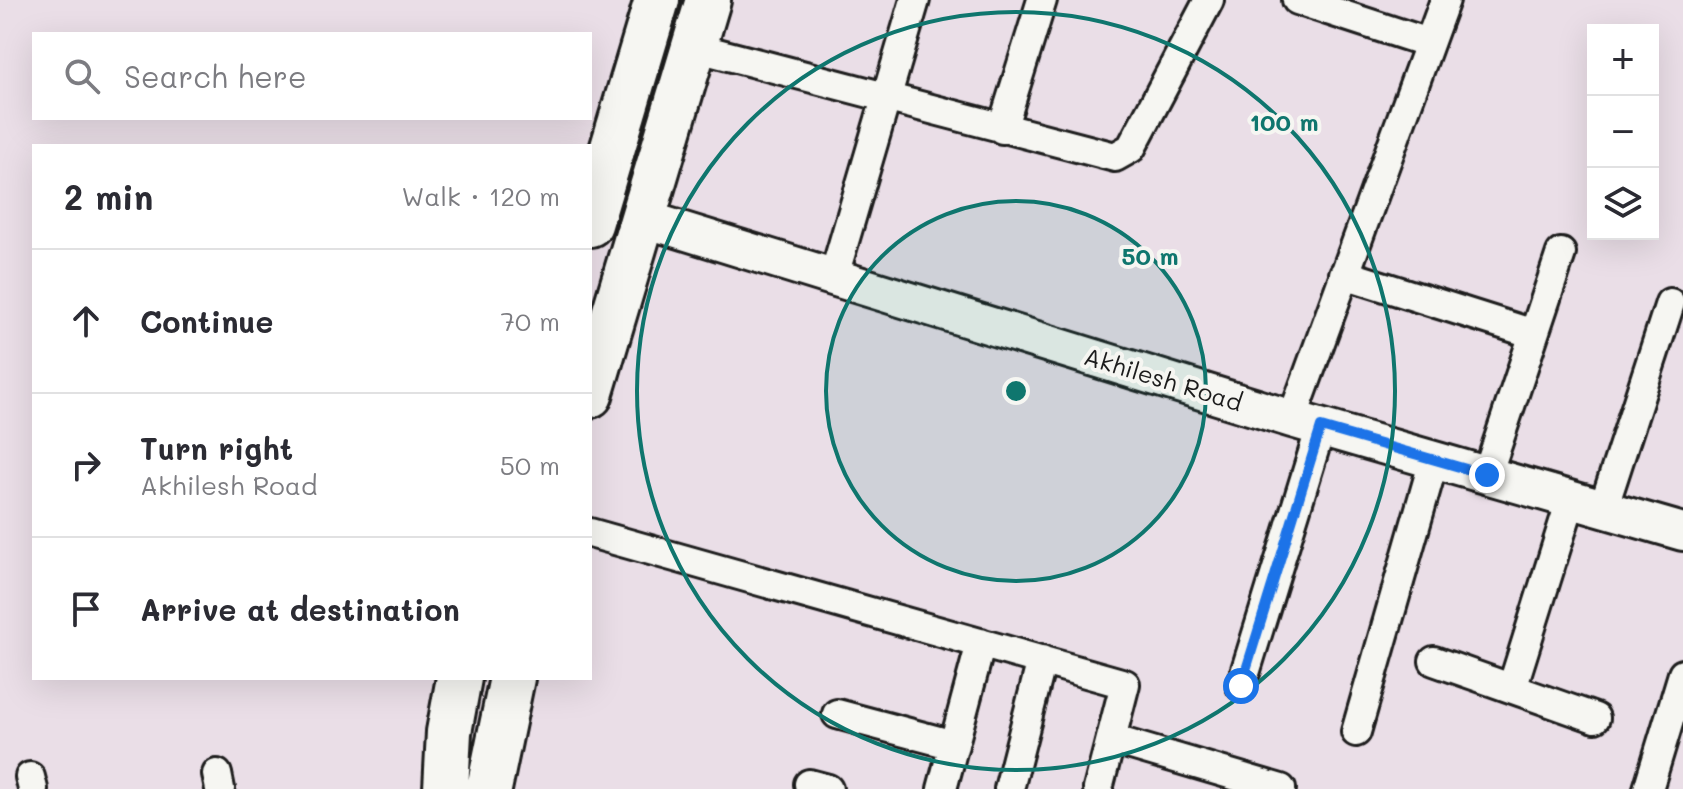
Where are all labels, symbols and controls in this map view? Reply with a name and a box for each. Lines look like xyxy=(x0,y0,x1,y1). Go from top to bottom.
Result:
map controls xyxy=(1587,24,1659,240)
button: + xyxy=(1587,24,1659,96)
search box xyxy=(32,32,592,120)
icon: search xyxy=(60,54,104,98)
text: Search here xyxy=(124,56,307,96)
button: − xyxy=(1587,96,1659,168)
text: 100 m xyxy=(1249,106,1319,137)
button: layers xyxy=(1587,168,1659,240)
text: 2 min xyxy=(64,174,153,219)
text: Walk · 120 m xyxy=(401,179,560,213)
text: 50 m xyxy=(1121,240,1179,271)
icon: ahead xyxy=(64,299,108,343)
text: Continue xyxy=(140,301,273,341)
text: 70 m xyxy=(500,304,560,338)
street label: Akhilesh Road xyxy=(1081,340,1246,417)
centre of rings xyxy=(1002,377,1030,405)
text: Turn right xyxy=(140,428,293,468)
icon: right xyxy=(64,443,108,487)
text: 50 m xyxy=(500,448,560,482)
route end xyxy=(1469,457,1505,493)
text: Akhilesh Road xyxy=(140,468,317,502)
icon: arrive xyxy=(64,587,108,631)
text: Arrive at destination xyxy=(140,589,460,629)
route start xyxy=(1223,668,1259,704)

